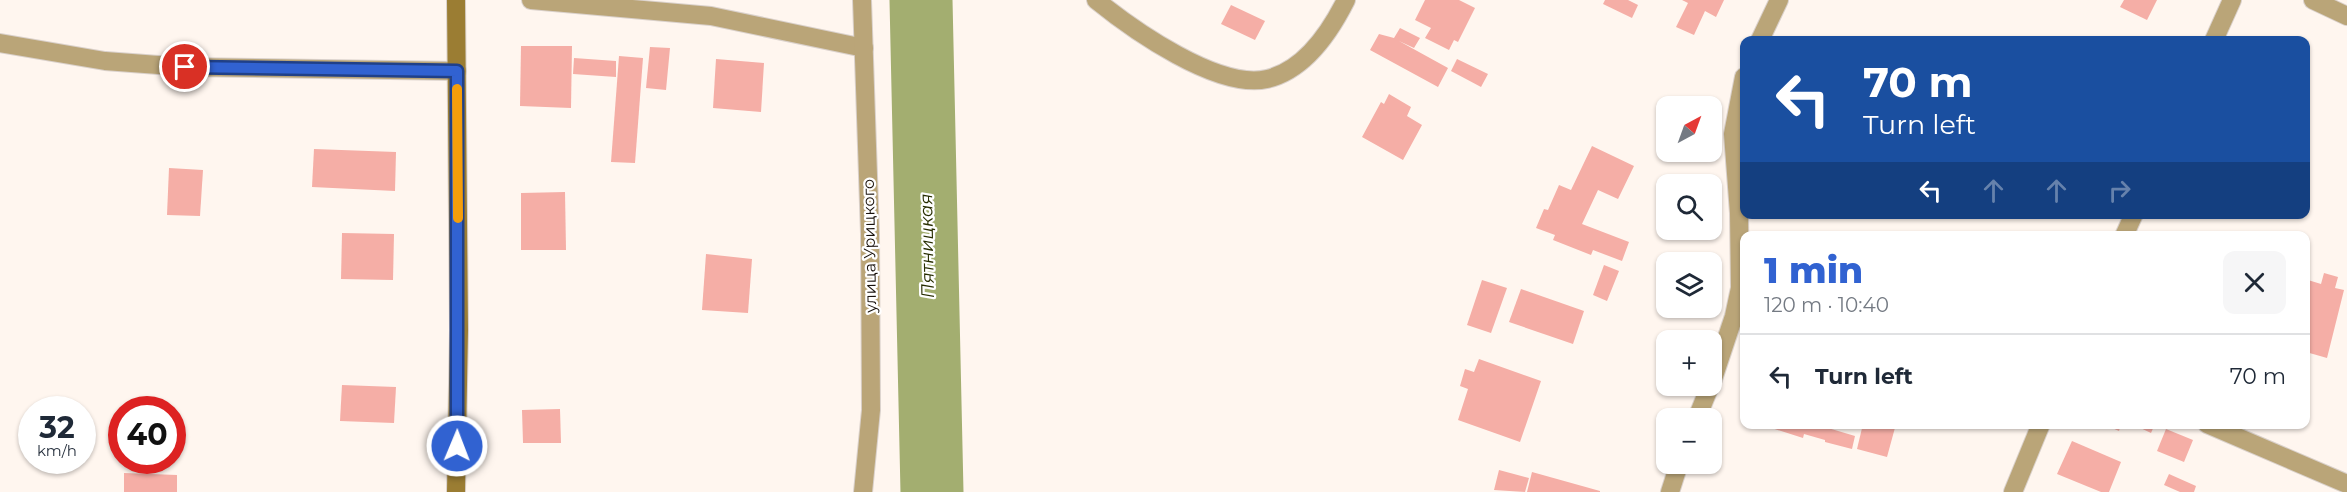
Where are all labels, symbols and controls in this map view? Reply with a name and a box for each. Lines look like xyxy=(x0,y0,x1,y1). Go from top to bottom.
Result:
pin xyxy=(159,41,210,92)
icon: arrive xyxy=(168,50,201,83)
text: 70 m xyxy=(1863,56,1973,108)
icon: left xyxy=(1764,60,1842,138)
north arrow xyxy=(1656,96,1722,162)
map controls xyxy=(1656,96,1722,474)
text: Turn left xyxy=(1863,108,1976,141)
button: search xyxy=(1656,174,1722,240)
icon: left xyxy=(1914,174,1947,207)
icon: ahead xyxy=(1977,174,2010,207)
icon: ahead xyxy=(2040,174,2073,207)
icon: right xyxy=(2103,174,2136,207)
street label: улица Урицкого xyxy=(859,179,880,314)
water label: Пятницкая xyxy=(915,193,939,298)
text: 1 min xyxy=(1764,248,1863,292)
button: close xyxy=(2223,251,2286,314)
button: layers xyxy=(1656,252,1722,318)
text: 120 m · 10:40 xyxy=(1764,293,1889,317)
button: + xyxy=(1656,330,1722,396)
icon: left xyxy=(1764,360,1797,393)
text: Turn left xyxy=(1815,363,1913,390)
text: 70 m xyxy=(2230,363,2286,390)
speed limit sign: 40 xyxy=(108,396,186,474)
button: − xyxy=(1656,408,1722,474)
text: 32 xyxy=(39,409,75,446)
position arrow xyxy=(425,414,489,478)
text: km/h xyxy=(37,441,77,460)

